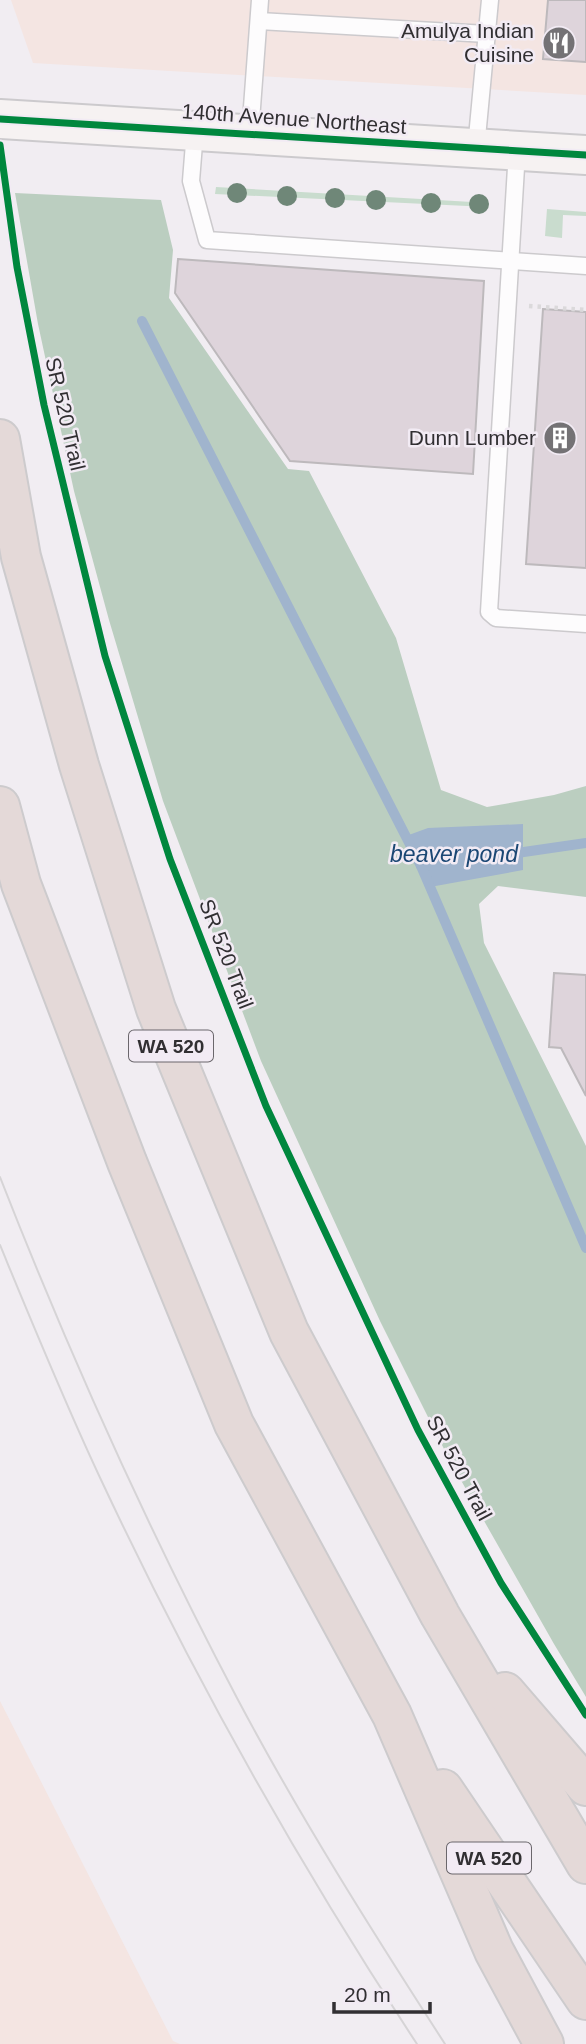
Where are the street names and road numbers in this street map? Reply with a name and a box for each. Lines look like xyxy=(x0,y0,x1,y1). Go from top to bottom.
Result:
street label: 140th Avenue Northeast xyxy=(181,99,407,138)
street label: SR 520 Trail xyxy=(41,355,90,473)
street label: SR 520 Trail xyxy=(195,896,258,1012)
road number: WA 520 xyxy=(129,1030,213,1062)
street label: SR 520 Trail xyxy=(422,1411,497,1524)
road number: WA 520 xyxy=(447,1842,531,1874)

